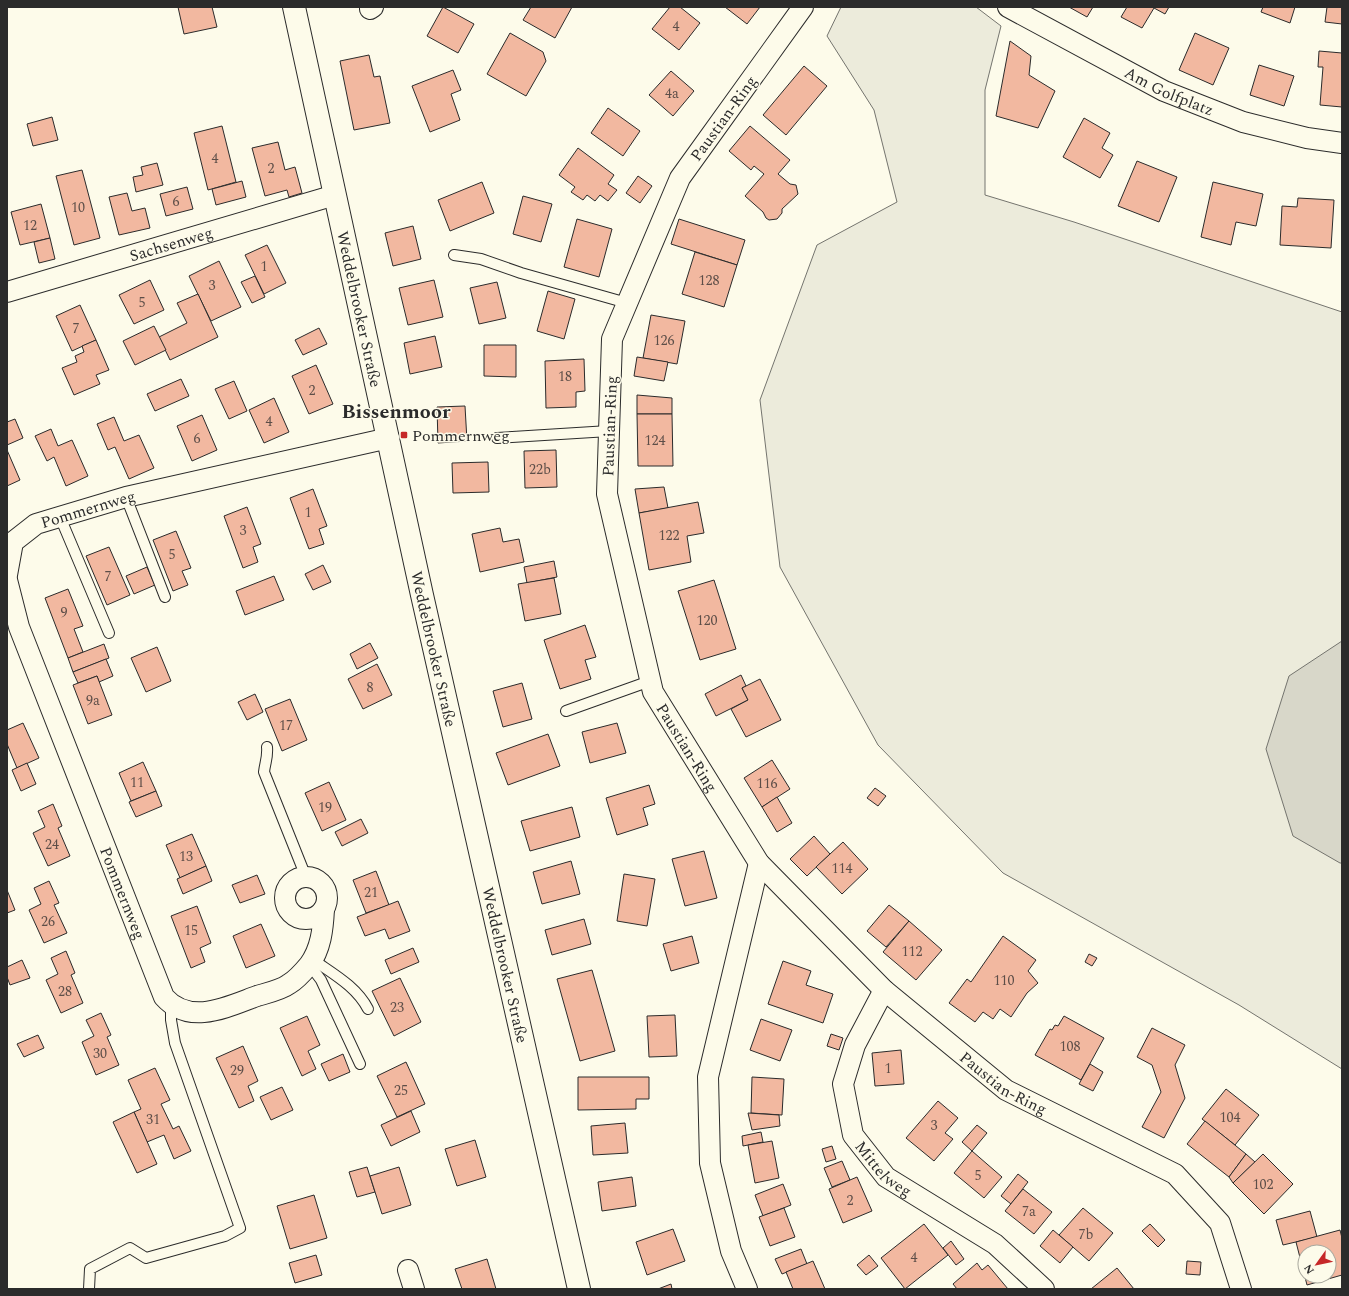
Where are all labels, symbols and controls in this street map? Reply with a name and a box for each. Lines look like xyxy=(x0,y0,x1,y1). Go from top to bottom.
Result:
house number: 4 xyxy=(673,16,680,37)
street label: Am Golfplatz xyxy=(1120,61,1217,122)
street label: Paustian-Ring xyxy=(684,71,763,166)
house number: 4a xyxy=(665,83,679,104)
house number: 4 xyxy=(212,148,219,169)
house number: 2 xyxy=(268,158,275,179)
house number: 6 xyxy=(173,191,180,212)
house number: 10 xyxy=(71,197,85,218)
house number: 12 xyxy=(23,215,37,236)
street label: Sachsenweg xyxy=(127,221,216,268)
street label: Weddelbrooker Straße xyxy=(330,229,387,389)
house number: 1 xyxy=(261,256,268,277)
house number: 128 xyxy=(699,270,720,291)
house number: 3 xyxy=(209,275,216,296)
house number: 5 xyxy=(139,292,146,313)
house number: 7 xyxy=(73,318,80,339)
house number: 126 xyxy=(654,330,675,351)
house number: 18 xyxy=(558,366,572,387)
street label: Paustian-Ring xyxy=(596,375,624,477)
house number: 2 xyxy=(309,380,316,401)
district label: Bissenmoor xyxy=(341,397,451,427)
house number: 4 xyxy=(266,411,273,432)
place label: Pommernweg xyxy=(412,424,510,448)
house number: 6 xyxy=(194,428,201,449)
marker: Pommernweg xyxy=(399,430,409,440)
house number: 124 xyxy=(645,430,666,451)
house number: 22b xyxy=(529,459,551,480)
street label: Pommernweg xyxy=(38,484,138,535)
house number: 1 xyxy=(305,502,312,523)
house number: 3 xyxy=(240,520,247,541)
house number: 122 xyxy=(659,525,680,546)
house number: 5 xyxy=(169,544,176,565)
house number: 7 xyxy=(105,566,112,587)
street label: Weddelbrooker Straße xyxy=(404,569,462,729)
house number: 9 xyxy=(61,602,68,623)
house number: 120 xyxy=(697,610,718,631)
house number: 8 xyxy=(367,677,374,698)
house number: 9a xyxy=(86,690,100,711)
street label: Paustian-Ring xyxy=(650,699,723,797)
house number: 17 xyxy=(279,715,293,736)
house number: 11 xyxy=(130,772,144,793)
house number: 116 xyxy=(757,773,778,794)
house number: 19 xyxy=(318,797,332,818)
house number: 24 xyxy=(45,834,59,855)
street label: Pommernweg xyxy=(93,843,151,943)
house number: 13 xyxy=(179,846,193,867)
house number: 114 xyxy=(832,858,853,879)
house number: 21 xyxy=(364,882,378,903)
street label: Weddelbrooker Straße xyxy=(475,885,534,1045)
house number: 26 xyxy=(41,911,55,932)
house number: 15 xyxy=(184,920,198,941)
house number: 112 xyxy=(902,941,923,962)
house number: 110 xyxy=(994,970,1015,991)
house number: 28 xyxy=(58,981,72,1002)
house number: 23 xyxy=(390,997,404,1018)
house number: 108 xyxy=(1060,1036,1081,1057)
house number: 30 xyxy=(93,1043,107,1064)
street label: Paustian-Ring xyxy=(954,1046,1051,1121)
house number: 1 xyxy=(885,1058,892,1079)
house number: 29 xyxy=(230,1060,244,1081)
house number: 25 xyxy=(394,1080,408,1101)
house number: 104 xyxy=(1220,1107,1241,1128)
house number: 31 xyxy=(146,1109,160,1130)
house number: 3 xyxy=(931,1115,938,1136)
street label: Mittelweg xyxy=(849,1136,916,1203)
house number: 5 xyxy=(975,1165,982,1186)
house number: 102 xyxy=(1253,1174,1274,1195)
house number: 2 xyxy=(847,1190,854,1211)
house number: 7a xyxy=(1022,1201,1036,1222)
house number: 7b xyxy=(1079,1224,1094,1245)
north arrow xyxy=(1297,1244,1337,1284)
house number: 4 xyxy=(911,1247,918,1268)
text: N xyxy=(1299,1261,1319,1278)

